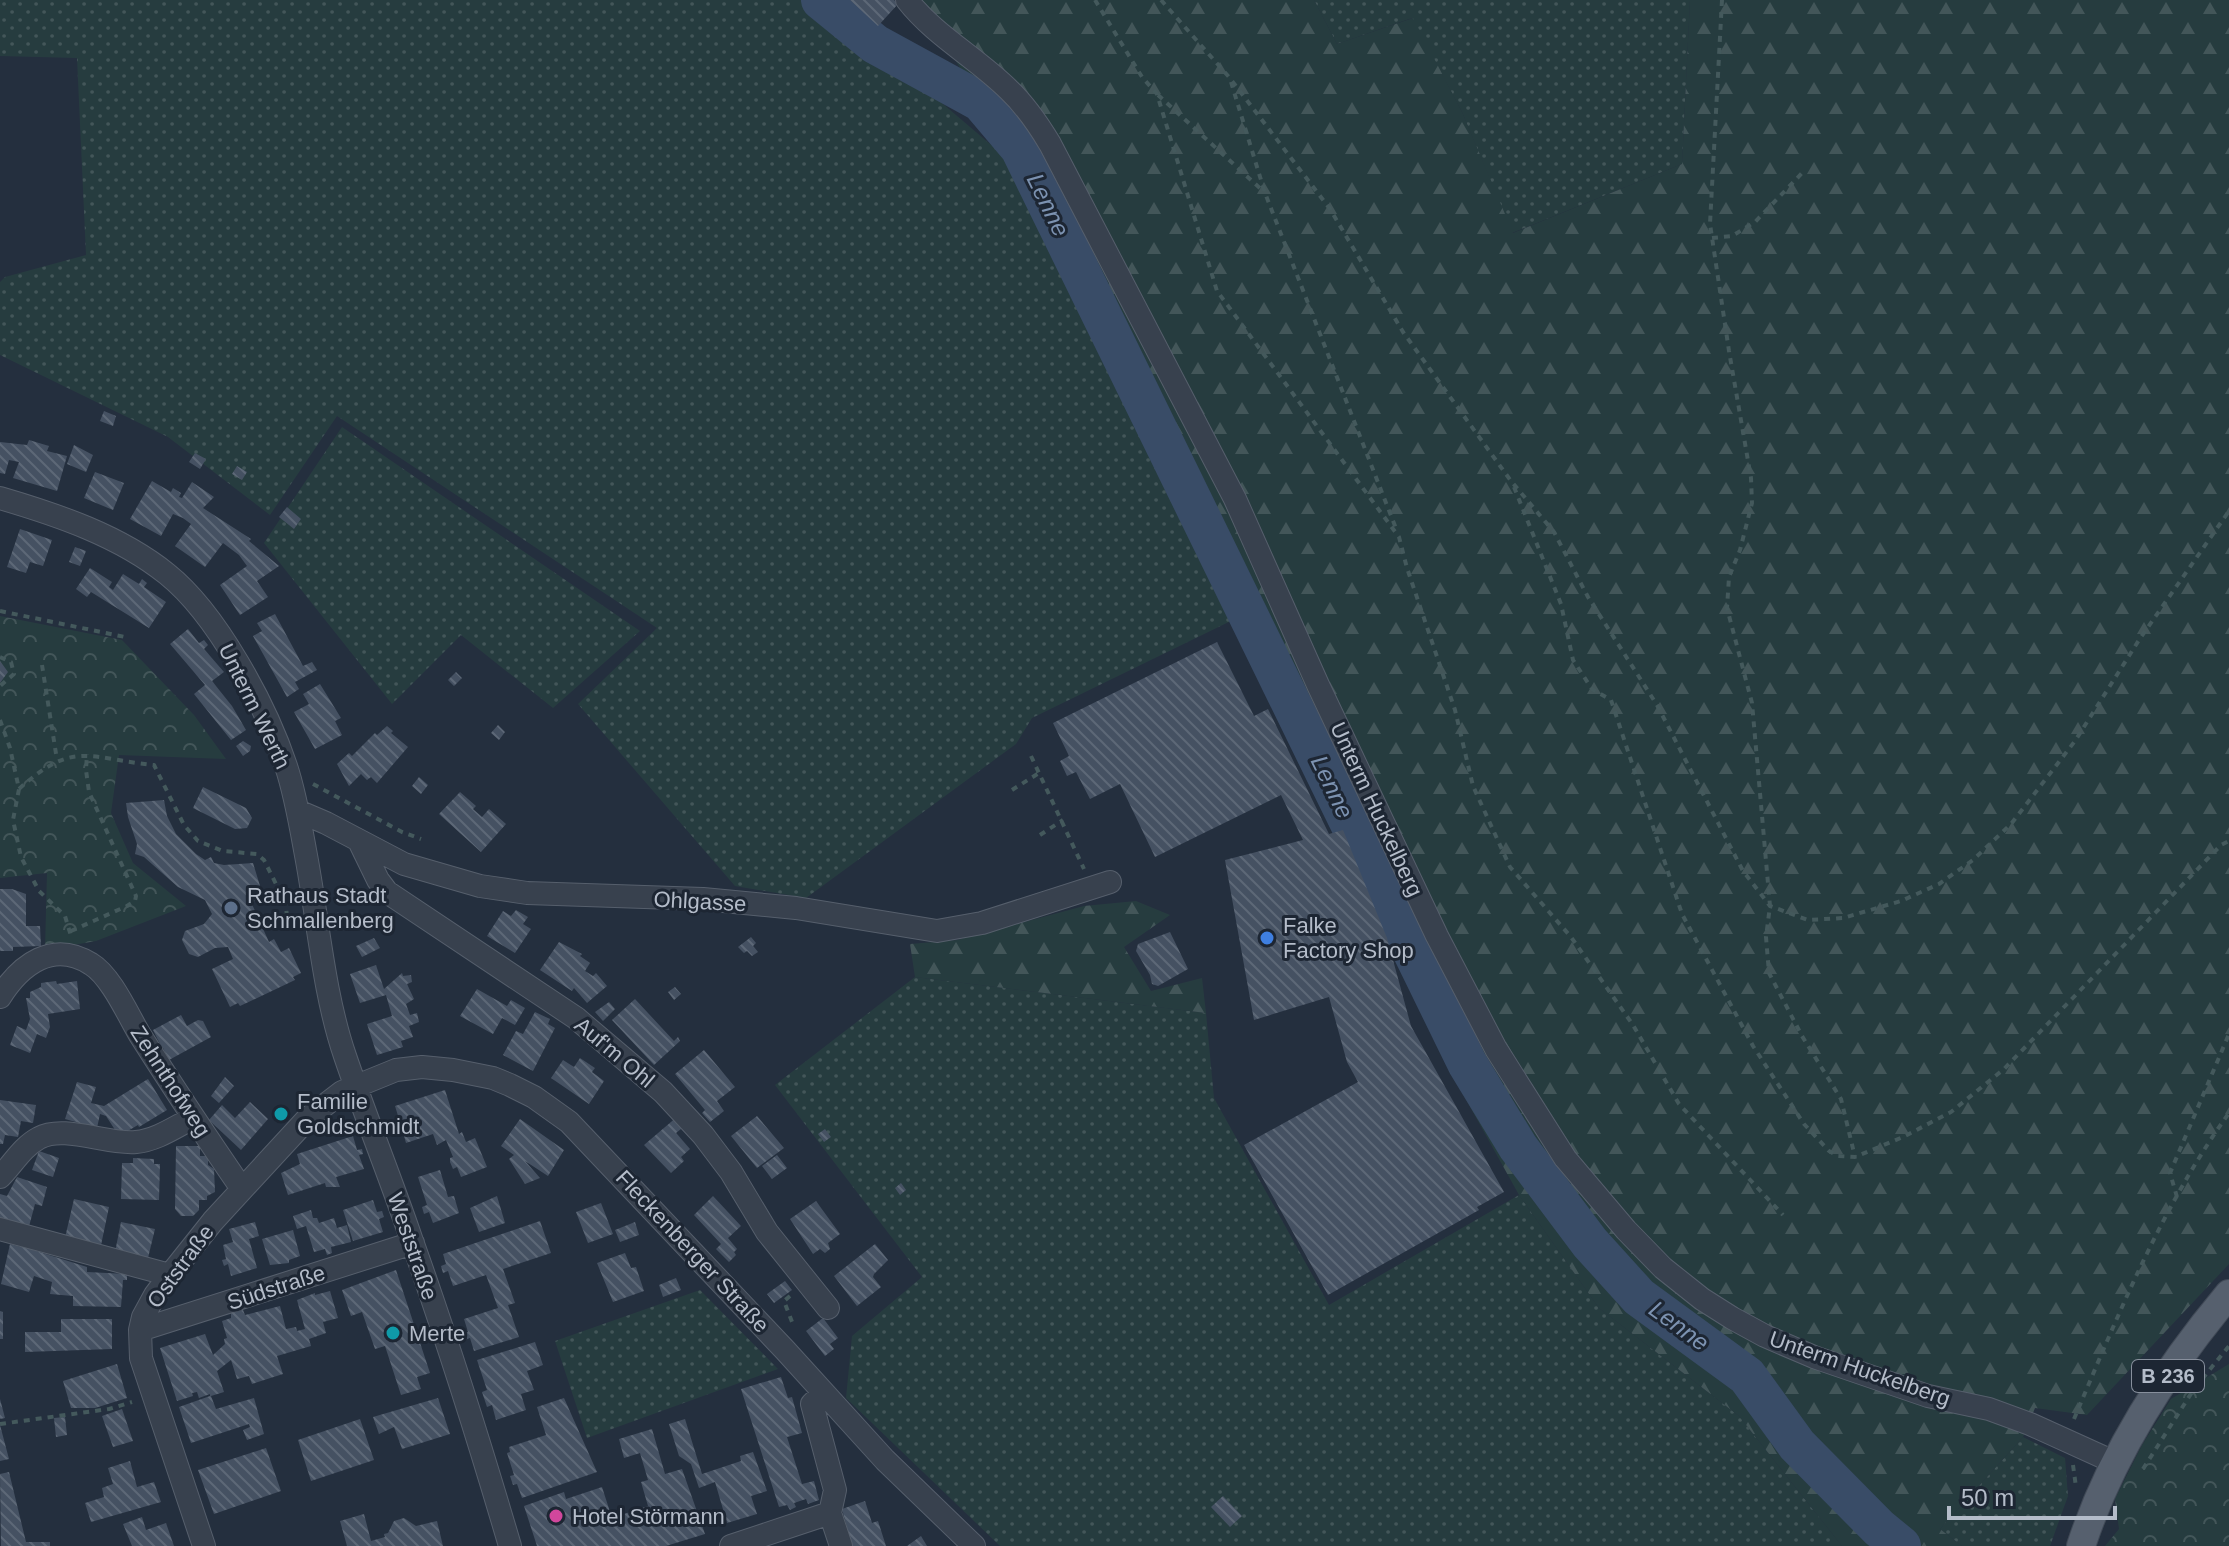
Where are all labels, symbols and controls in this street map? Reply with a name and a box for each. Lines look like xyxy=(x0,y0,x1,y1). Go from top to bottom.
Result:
water label: Lenne xyxy=(1022,169,1075,241)
street label: Unterm Werth xyxy=(213,639,296,773)
street label: Unterm Huckelberg xyxy=(1325,718,1428,900)
water label: Lenne xyxy=(1306,751,1359,823)
place label: Rathaus Stadt Schmallenberg xyxy=(247,883,394,933)
street label: Ohlgasse xyxy=(653,887,747,916)
marker: Rathaus Stadt Schmallenberg xyxy=(222,899,240,917)
place label: Falke Factory Shop xyxy=(1283,913,1414,963)
marker: Falke Factory Shop xyxy=(1258,929,1276,947)
street label: Auf'm Ohl xyxy=(570,1012,659,1093)
street label: Zehnthofweg xyxy=(125,1021,216,1141)
place label: Familie Goldschmidt xyxy=(297,1089,419,1139)
marker: Familie Goldschmidt xyxy=(272,1105,290,1123)
street label: Fleckenberger Straße xyxy=(611,1165,774,1338)
street label: Weststraße xyxy=(382,1189,443,1303)
street label: Oststraße xyxy=(142,1220,219,1313)
street label: Südstraße xyxy=(224,1260,328,1315)
water label: Lenne xyxy=(1644,1295,1714,1356)
place label: Merte xyxy=(409,1321,465,1346)
marker: Merte xyxy=(384,1324,402,1342)
street label: Unterm Huckelberg xyxy=(1766,1326,1954,1411)
road number: B 236 xyxy=(2132,1360,2204,1392)
scale bar xyxy=(1949,1470,2115,1520)
text: 50 m xyxy=(1961,1484,2014,1511)
place label: Hotel Störmann xyxy=(572,1504,725,1529)
marker: Hotel Störmann xyxy=(547,1507,565,1525)

